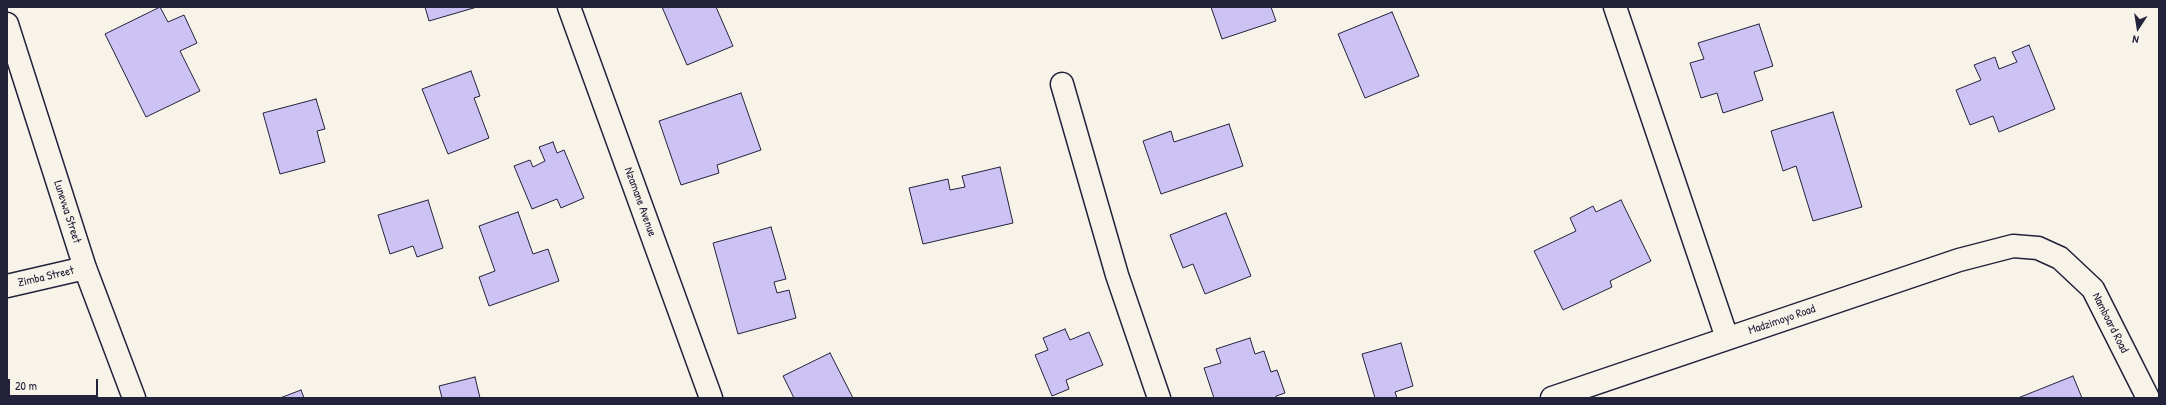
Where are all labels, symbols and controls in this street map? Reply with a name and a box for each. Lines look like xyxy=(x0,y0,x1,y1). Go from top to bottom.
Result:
north arrow xyxy=(2118,8,2158,48)
text: N xyxy=(2131,32,2140,47)
street label: Nzamane Avenue xyxy=(621,165,659,239)
street label: Lunevwa Street xyxy=(50,179,84,245)
street label: Zimba Street xyxy=(16,264,76,290)
street label: Namboard Road xyxy=(2089,291,2131,355)
street label: Madzimoyo Road xyxy=(1747,302,1817,338)
scale bar xyxy=(10,371,100,397)
text: 20 m xyxy=(15,377,37,394)

